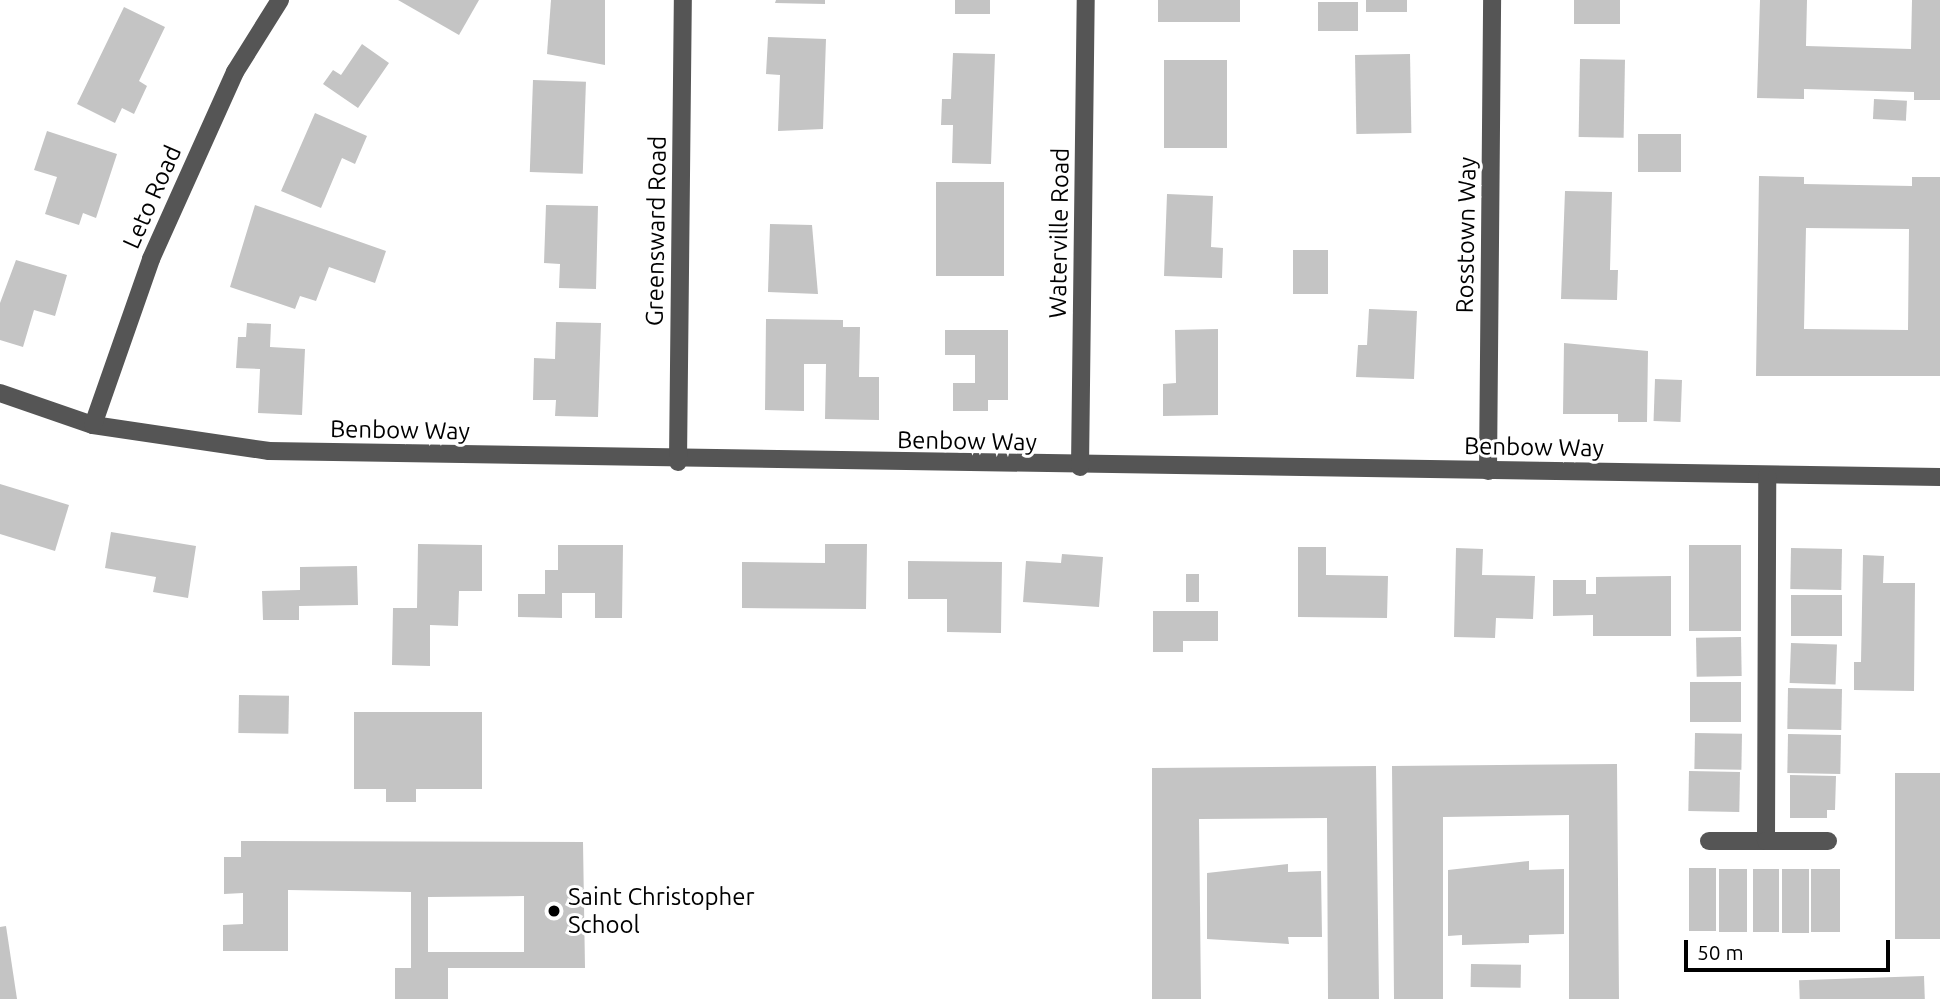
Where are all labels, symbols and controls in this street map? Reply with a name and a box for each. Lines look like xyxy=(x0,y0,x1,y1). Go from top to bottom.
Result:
street label: Greensward Road xyxy=(640,136,672,326)
street label: Leto Road xyxy=(117,141,187,253)
street label: Waterville Road xyxy=(1043,148,1075,318)
street label: Rosstown Way xyxy=(1450,156,1482,314)
street label: Benbow Way xyxy=(330,414,470,446)
street label: Benbow Way xyxy=(897,425,1037,457)
street label: Benbow Way xyxy=(1464,431,1604,463)
place label: Saint Christopher School xyxy=(568,883,755,939)
marker: Saint Christopher School xyxy=(546,903,562,919)
scale bar xyxy=(1688,926,1895,970)
text: 50 m xyxy=(1697,940,1744,964)

